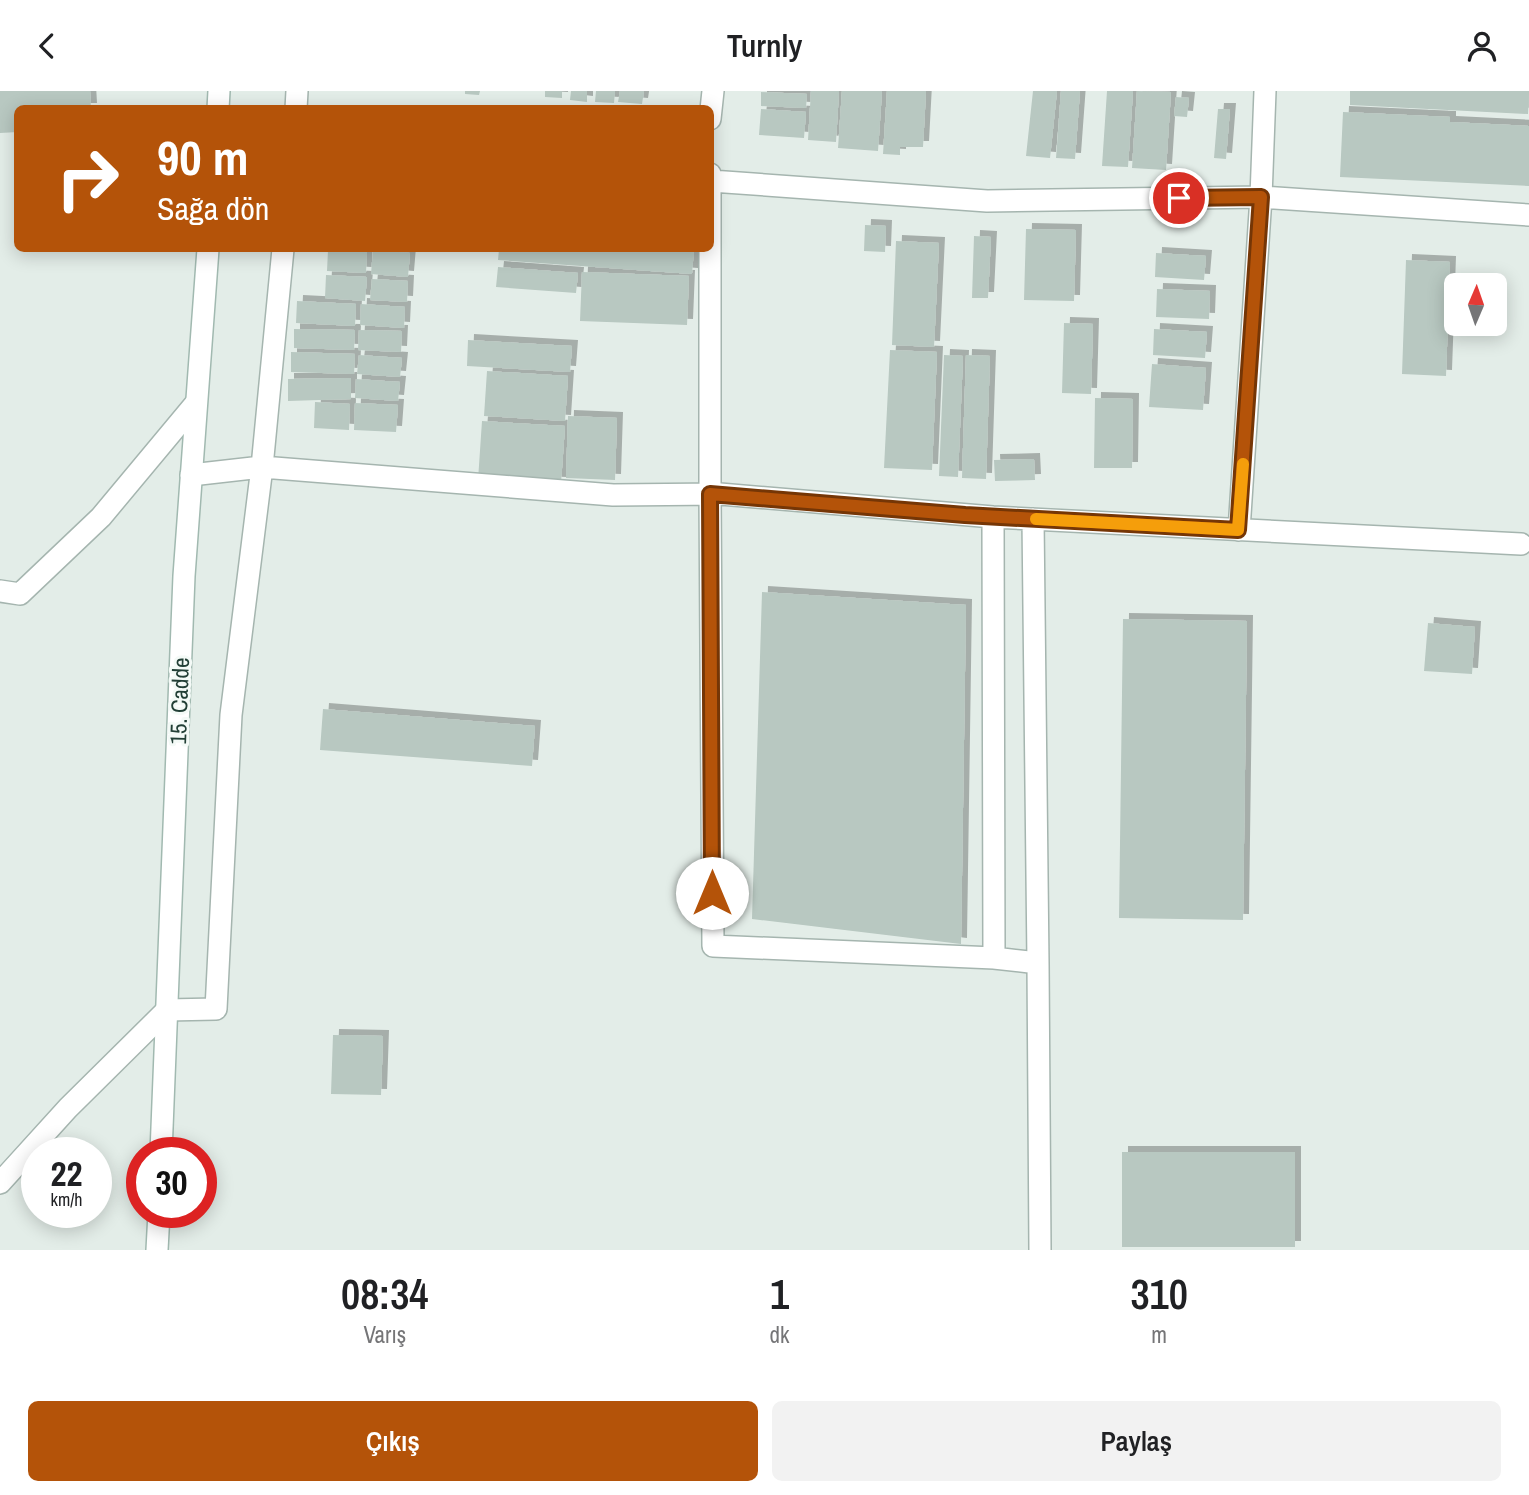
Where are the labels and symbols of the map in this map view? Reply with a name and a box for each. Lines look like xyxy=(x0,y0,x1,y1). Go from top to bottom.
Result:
pin xyxy=(1149,168,1209,228)
north arrow xyxy=(1444,273,1507,336)
street label: 15. Cadde xyxy=(162,657,196,745)
position arrow xyxy=(675,856,749,930)
speed limit sign: 30 xyxy=(126,1137,217,1228)

